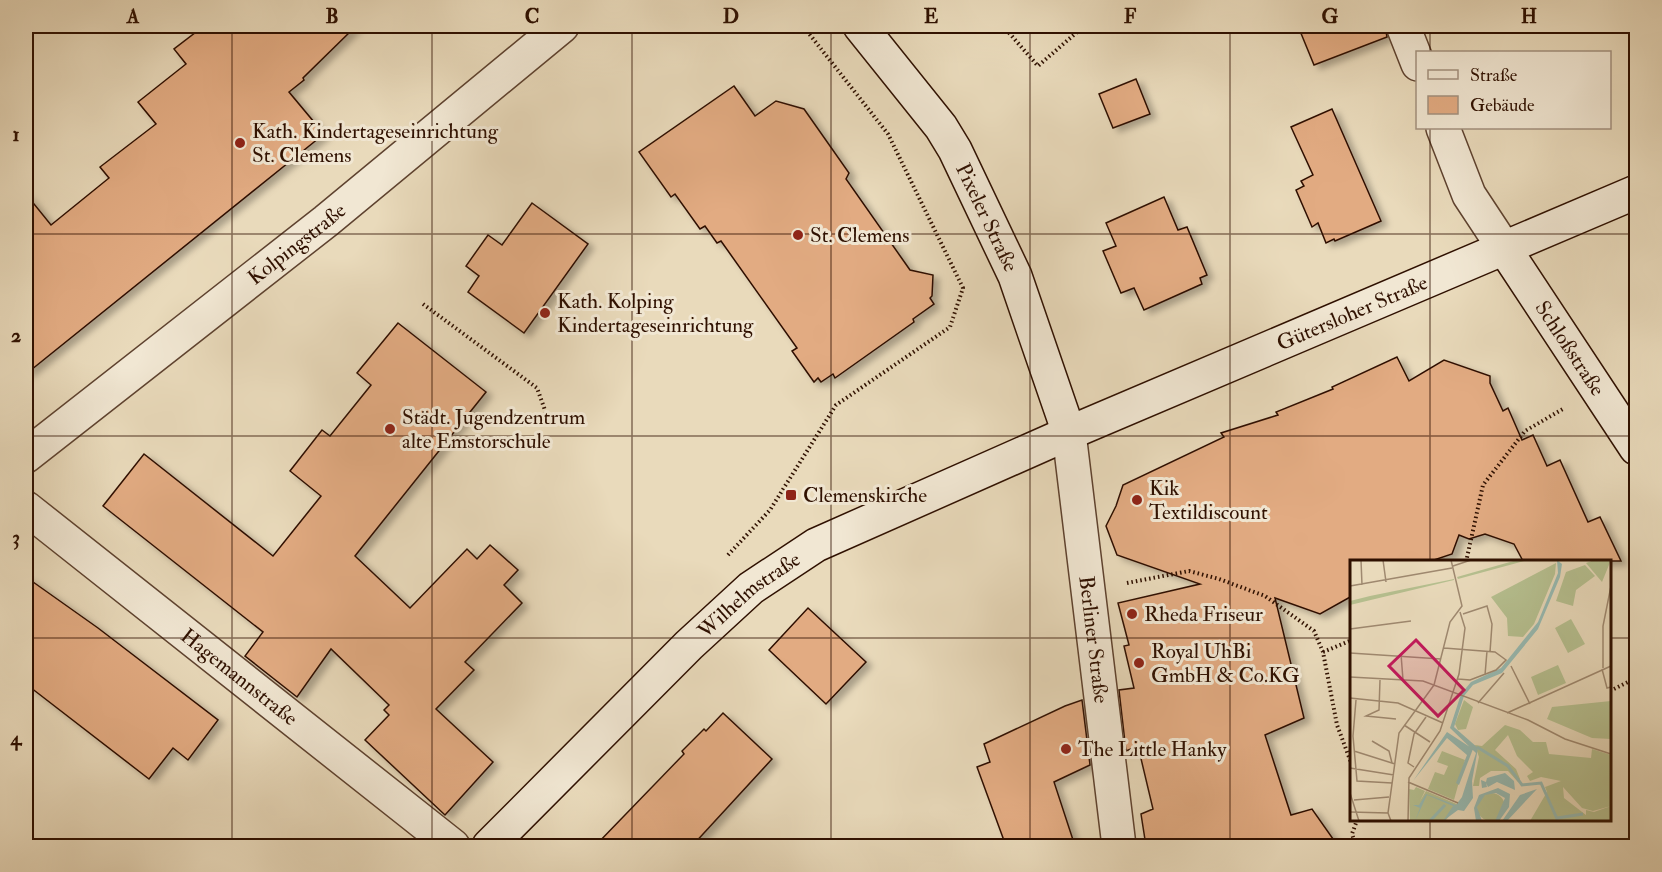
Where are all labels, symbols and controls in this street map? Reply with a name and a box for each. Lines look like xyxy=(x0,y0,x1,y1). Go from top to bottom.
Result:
text: A xyxy=(126,4,140,29)
text: B xyxy=(325,4,339,29)
text: C xyxy=(525,4,539,29)
text: D xyxy=(723,4,739,29)
text: E xyxy=(924,4,939,29)
text: F xyxy=(1124,4,1137,29)
text: G xyxy=(1322,4,1339,29)
text: H xyxy=(1521,4,1537,29)
legend xyxy=(1416,51,1611,129)
text: Straße xyxy=(1470,64,1518,87)
text: Gebäude xyxy=(1470,94,1535,117)
place label: Kath. Kindertageseinrichtung St. Clemens xyxy=(252,118,499,169)
text: 1 xyxy=(12,122,20,147)
marker: Kath. Kindertageseinrichtung St. Clemens xyxy=(233,136,247,150)
street label: Pixeler Straße xyxy=(949,159,1024,276)
street label: Kolpingstraße xyxy=(242,197,352,291)
place label: St. Clemens xyxy=(810,222,909,249)
marker: St. Clemens xyxy=(791,228,805,242)
street label: Gütersloher Straße xyxy=(1273,269,1432,357)
place label: Kath. Kolping Kindertageseinrichtung xyxy=(557,288,754,339)
street label: Schloßstraße xyxy=(1529,296,1611,401)
marker: Kath. Kolping Kindertageseinrichtung xyxy=(538,306,552,320)
text: 2 xyxy=(11,323,21,348)
place label: Städt. Jugendzentrum alte Emstorschule xyxy=(402,404,585,455)
marker: Städt. Jugendzentrum alte Emstorschule xyxy=(383,422,397,436)
place label: Kik Textildiscount xyxy=(1149,475,1268,526)
place label: Clemenskirche xyxy=(803,482,927,509)
marker: Clemenskirche xyxy=(784,488,798,502)
marker: Kik Textildiscount xyxy=(1130,493,1144,507)
text: 3 xyxy=(12,525,20,550)
street label: Wilhelmstraße xyxy=(691,546,806,645)
inset map xyxy=(1350,560,1611,821)
street label: Berliner Straße xyxy=(1072,574,1115,705)
place label: Rheda Friseur xyxy=(1144,601,1263,628)
marker: Rheda Friseur xyxy=(1125,607,1139,621)
street label: Hagemannstraße xyxy=(175,623,303,732)
place label: Royal UhBi GmbH & Co.KG xyxy=(1151,638,1300,689)
marker: Royal UhBi GmbH & Co.KG xyxy=(1132,656,1146,670)
text: 4 xyxy=(10,726,23,751)
place label: The Little Hanky xyxy=(1078,736,1227,763)
marker: The Little Hanky xyxy=(1059,742,1073,756)

